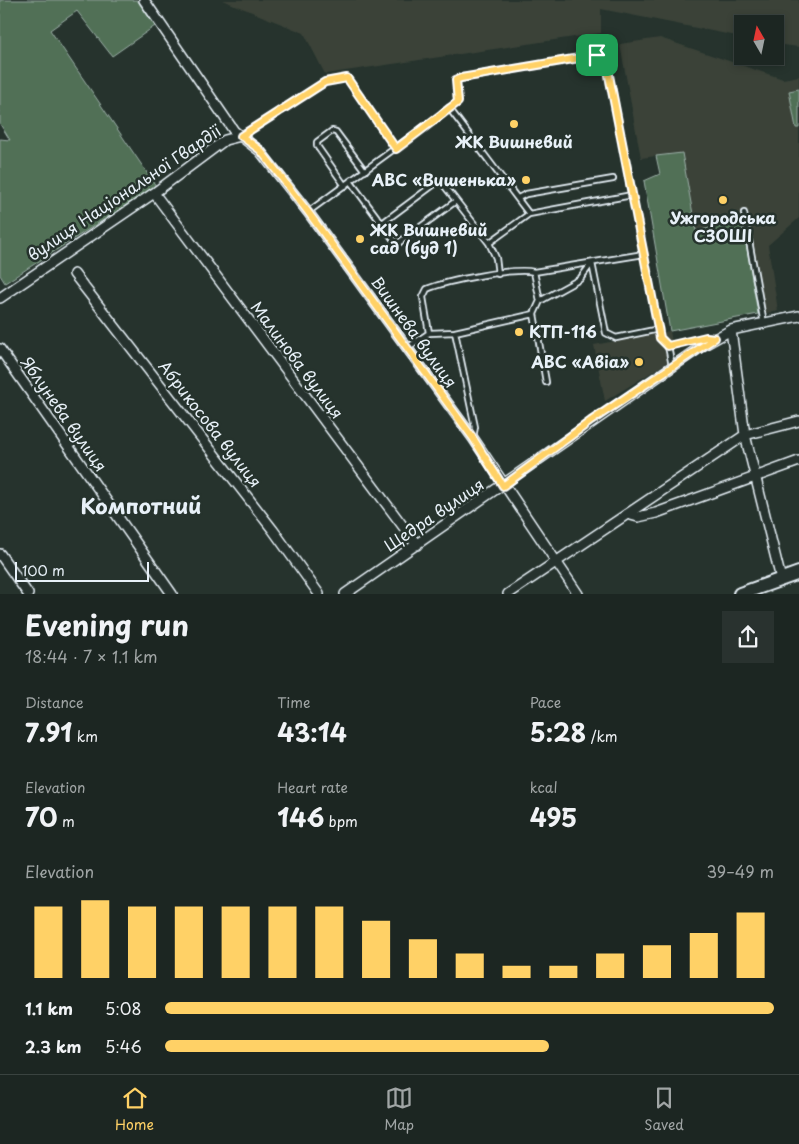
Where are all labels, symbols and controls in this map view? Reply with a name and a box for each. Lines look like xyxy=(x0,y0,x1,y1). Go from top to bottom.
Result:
north arrow xyxy=(734,15,784,65)
map controls xyxy=(734,15,784,65)
pin xyxy=(576,34,618,76)
icon: arrive xyxy=(583,41,611,69)
street label: вулиця Національної Гвардії xyxy=(22,118,226,266)
marker: ЖК Вишневий xyxy=(508,118,520,130)
place label: ЖК Вишневий xyxy=(454,129,573,153)
place label: ABC «Вишенька» xyxy=(371,167,516,191)
marker: ABC «Вишенька» xyxy=(520,174,532,186)
marker: Ужгородська СЗОШІ xyxy=(717,194,729,206)
place label: Ужгородська СЗОШІ xyxy=(670,205,776,247)
place label: ЖК Вишневий сад (буд 1) xyxy=(369,217,487,259)
marker: ЖК Вишневий сад (буд 1) xyxy=(354,233,366,245)
street label: Вишнева вулиця xyxy=(366,271,463,392)
street label: Малинова вулиця xyxy=(246,296,350,423)
place label: КТП-116 xyxy=(529,319,597,343)
marker: КТП-116 xyxy=(513,326,525,338)
place label: ABC «Авіа» xyxy=(530,349,629,373)
street label: Яблунева вулиця xyxy=(16,351,114,476)
street label: Абрикосова вулиця xyxy=(153,355,268,492)
marker: ABC «Авіа» xyxy=(633,356,645,368)
street label: Щедра вулиця xyxy=(379,472,488,557)
district label: Компотний xyxy=(80,489,202,521)
scale bar xyxy=(15,559,149,582)
text: 100 m xyxy=(22,560,65,581)
text: Evening run xyxy=(25,603,189,646)
button: share xyxy=(722,611,774,663)
text: 18:44 · 7 × 1.1 km xyxy=(25,644,158,668)
text: Distance xyxy=(25,692,84,713)
text: Time xyxy=(277,692,310,713)
text: Pace xyxy=(530,692,561,713)
text: 7.91 xyxy=(25,713,72,751)
text: 43:14 xyxy=(277,713,347,751)
text: 5:28 xyxy=(530,713,586,751)
text: km xyxy=(72,726,98,747)
text: /km xyxy=(586,726,618,747)
text: Elevation xyxy=(25,777,85,798)
text: Heart rate xyxy=(277,777,348,798)
text: kcal xyxy=(530,777,558,798)
text: 70 xyxy=(25,798,57,836)
text: 146 xyxy=(277,798,324,836)
text: 495 xyxy=(530,798,577,836)
text: m xyxy=(57,811,75,832)
text: bpm xyxy=(324,811,358,832)
text: Elevation xyxy=(25,859,94,883)
text: 39–49 m xyxy=(707,859,774,883)
text: 1.1 km xyxy=(25,996,73,1020)
text: 5:08 xyxy=(105,996,142,1020)
text: 2.3 km xyxy=(25,1034,81,1058)
text: 5:46 xyxy=(105,1034,142,1058)
tab: Home xyxy=(115,1084,154,1135)
tab: Map xyxy=(384,1084,414,1135)
tab: Saved xyxy=(644,1084,684,1135)

